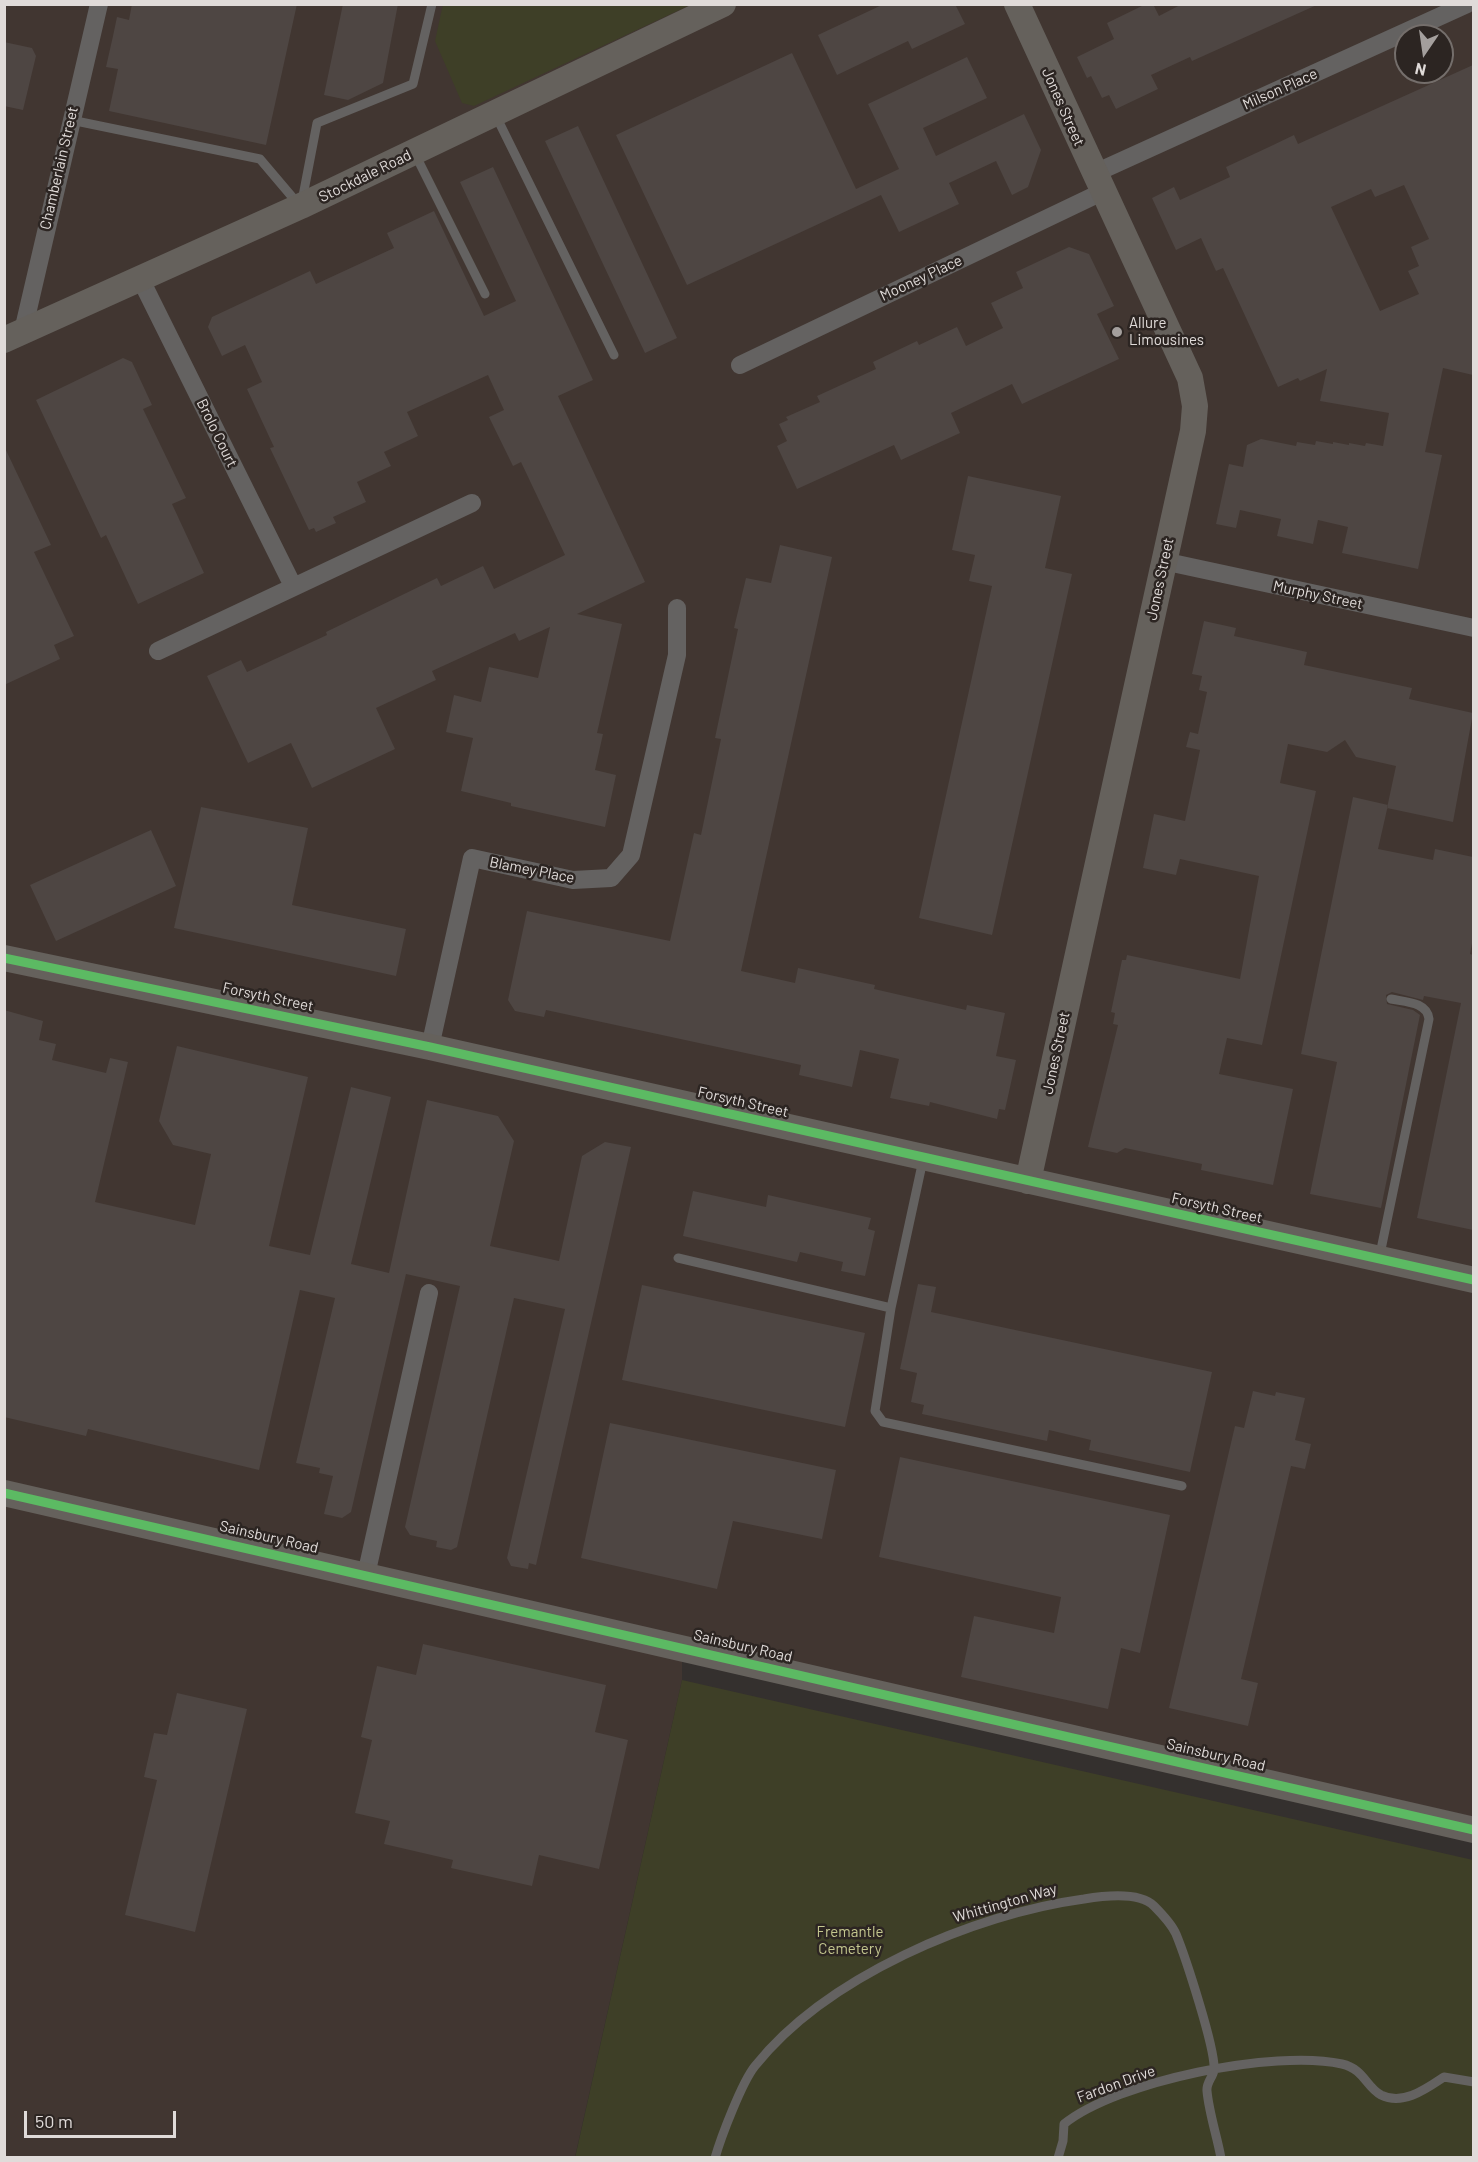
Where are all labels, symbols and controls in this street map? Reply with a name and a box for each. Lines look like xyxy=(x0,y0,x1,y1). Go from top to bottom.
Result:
north arrow xyxy=(1394,24,1454,84)
text: N xyxy=(1413,60,1428,81)
street label: Milson Place xyxy=(1240,64,1320,114)
street label: Jones Street xyxy=(1038,65,1088,149)
street label: Chamberlain Street xyxy=(36,105,82,231)
street label: Stockdale Road xyxy=(316,146,414,206)
street label: Mooney Place xyxy=(877,251,965,305)
place label: Allure Limousines xyxy=(1129,314,1204,349)
marker: Allure Limousines xyxy=(1110,325,1124,339)
street label: Brolo Court xyxy=(193,396,241,470)
street label: Jones Street xyxy=(1142,536,1178,622)
street label: Murphy Street xyxy=(1271,577,1365,613)
street label: Blamey Place xyxy=(488,853,576,887)
street label: Forsyth Street xyxy=(221,979,315,1015)
street label: Jones Street xyxy=(1038,1010,1074,1096)
street label: Forsyth Street xyxy=(696,1083,790,1121)
street label: Forsyth Street xyxy=(1170,1189,1264,1227)
street label: Sainsbury Road xyxy=(218,1517,320,1557)
street label: Sainsbury Road xyxy=(692,1626,794,1666)
street label: Sainsbury Road xyxy=(1165,1735,1267,1775)
street label: Whittington Way xyxy=(951,1880,1059,1926)
park label: Fremantle Cemetery xyxy=(817,1923,883,1958)
street label: Fardon Drive xyxy=(1074,2062,1158,2106)
scale bar xyxy=(27,2099,178,2137)
text: 50 m xyxy=(35,2110,73,2132)

